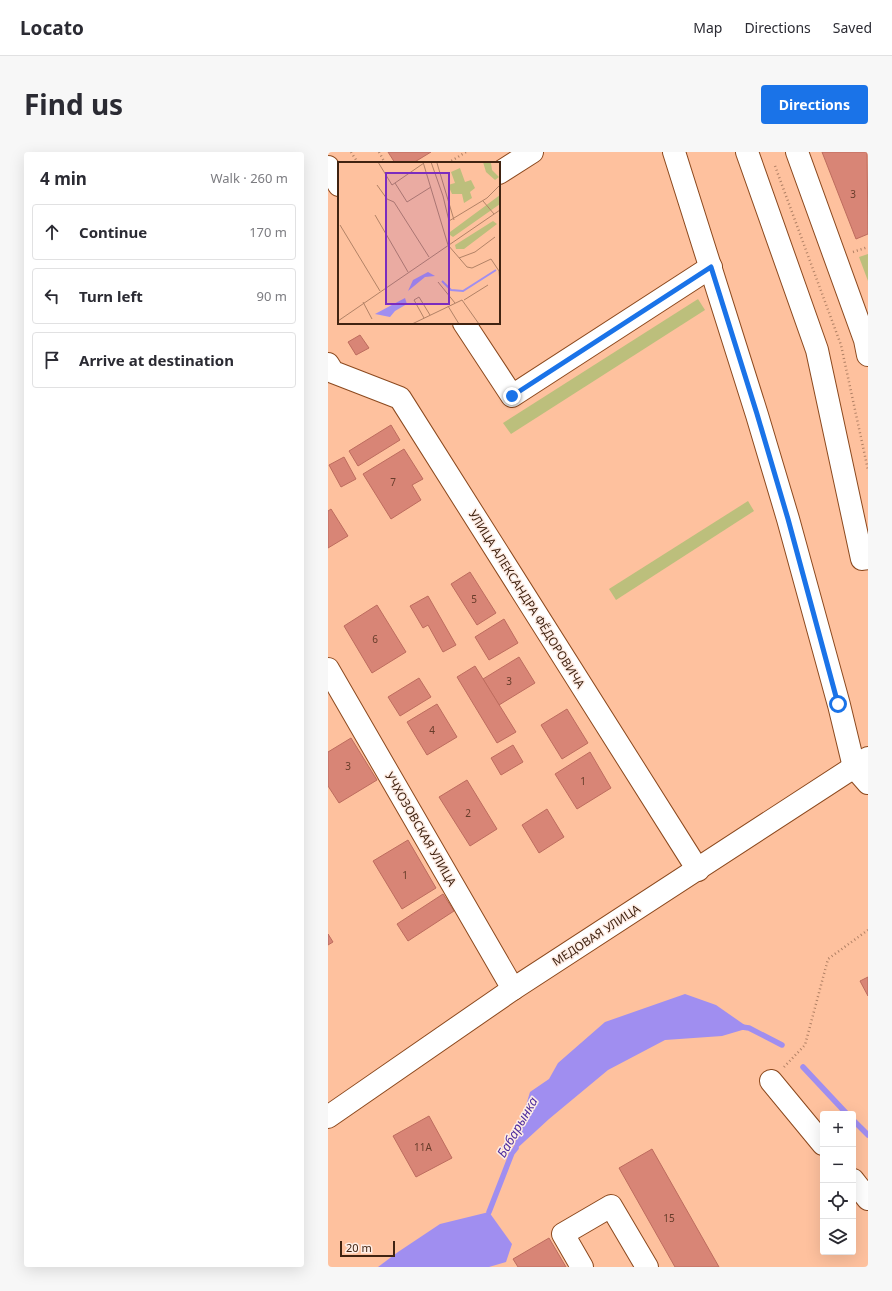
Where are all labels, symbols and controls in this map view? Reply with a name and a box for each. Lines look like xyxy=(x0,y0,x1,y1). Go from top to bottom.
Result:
text: Locato xyxy=(20,15,84,41)
text: Map xyxy=(693,18,722,37)
text: Directions xyxy=(744,18,811,37)
text: Saved xyxy=(833,18,872,37)
text: Find us xyxy=(24,85,123,123)
button: Directions xyxy=(761,85,868,124)
inset map xyxy=(338,162,500,324)
text: 4 min xyxy=(40,167,87,190)
text: Walk · 260 m xyxy=(210,169,288,187)
house number: 3 xyxy=(850,187,856,201)
icon: ahead xyxy=(41,221,63,243)
text: Continue xyxy=(79,222,147,242)
text: 170 m xyxy=(249,223,287,241)
icon: left xyxy=(41,285,63,307)
text: Turn left xyxy=(79,286,143,306)
text: 90 m xyxy=(257,287,287,305)
icon: arrive xyxy=(41,349,63,371)
text: Arrive at destination xyxy=(79,350,234,370)
route end xyxy=(503,387,521,405)
house number: 7 xyxy=(390,475,396,489)
street label: УЛИЦА АЛЕКСАНДРА ФЁДОРОВИЧА xyxy=(465,507,589,692)
house number: 5 xyxy=(471,592,477,606)
house number: 6 xyxy=(372,632,378,646)
house number: 3 xyxy=(506,674,512,688)
route start xyxy=(829,695,847,713)
house number: 4 xyxy=(429,723,435,737)
house number: 3 xyxy=(345,759,351,773)
street label: УЧХОЗОВСКАЯ УЛИЦА xyxy=(381,769,461,889)
house number: 1 xyxy=(580,774,586,788)
house number: 2 xyxy=(465,806,471,820)
house number: 1 xyxy=(402,868,408,882)
street label: МЕДОВАЯ УЛИЦА xyxy=(549,900,644,970)
water label: Бабарынка xyxy=(492,1093,542,1161)
map controls xyxy=(820,1111,856,1255)
button: + xyxy=(820,1111,856,1147)
house number: 11А xyxy=(414,1140,433,1154)
button: − xyxy=(820,1147,856,1183)
button: locate xyxy=(820,1183,856,1219)
house number: 15 xyxy=(663,1211,675,1225)
button: layers xyxy=(820,1219,856,1255)
scale bar xyxy=(340,1239,395,1258)
text: 20 m xyxy=(346,1240,372,1255)

